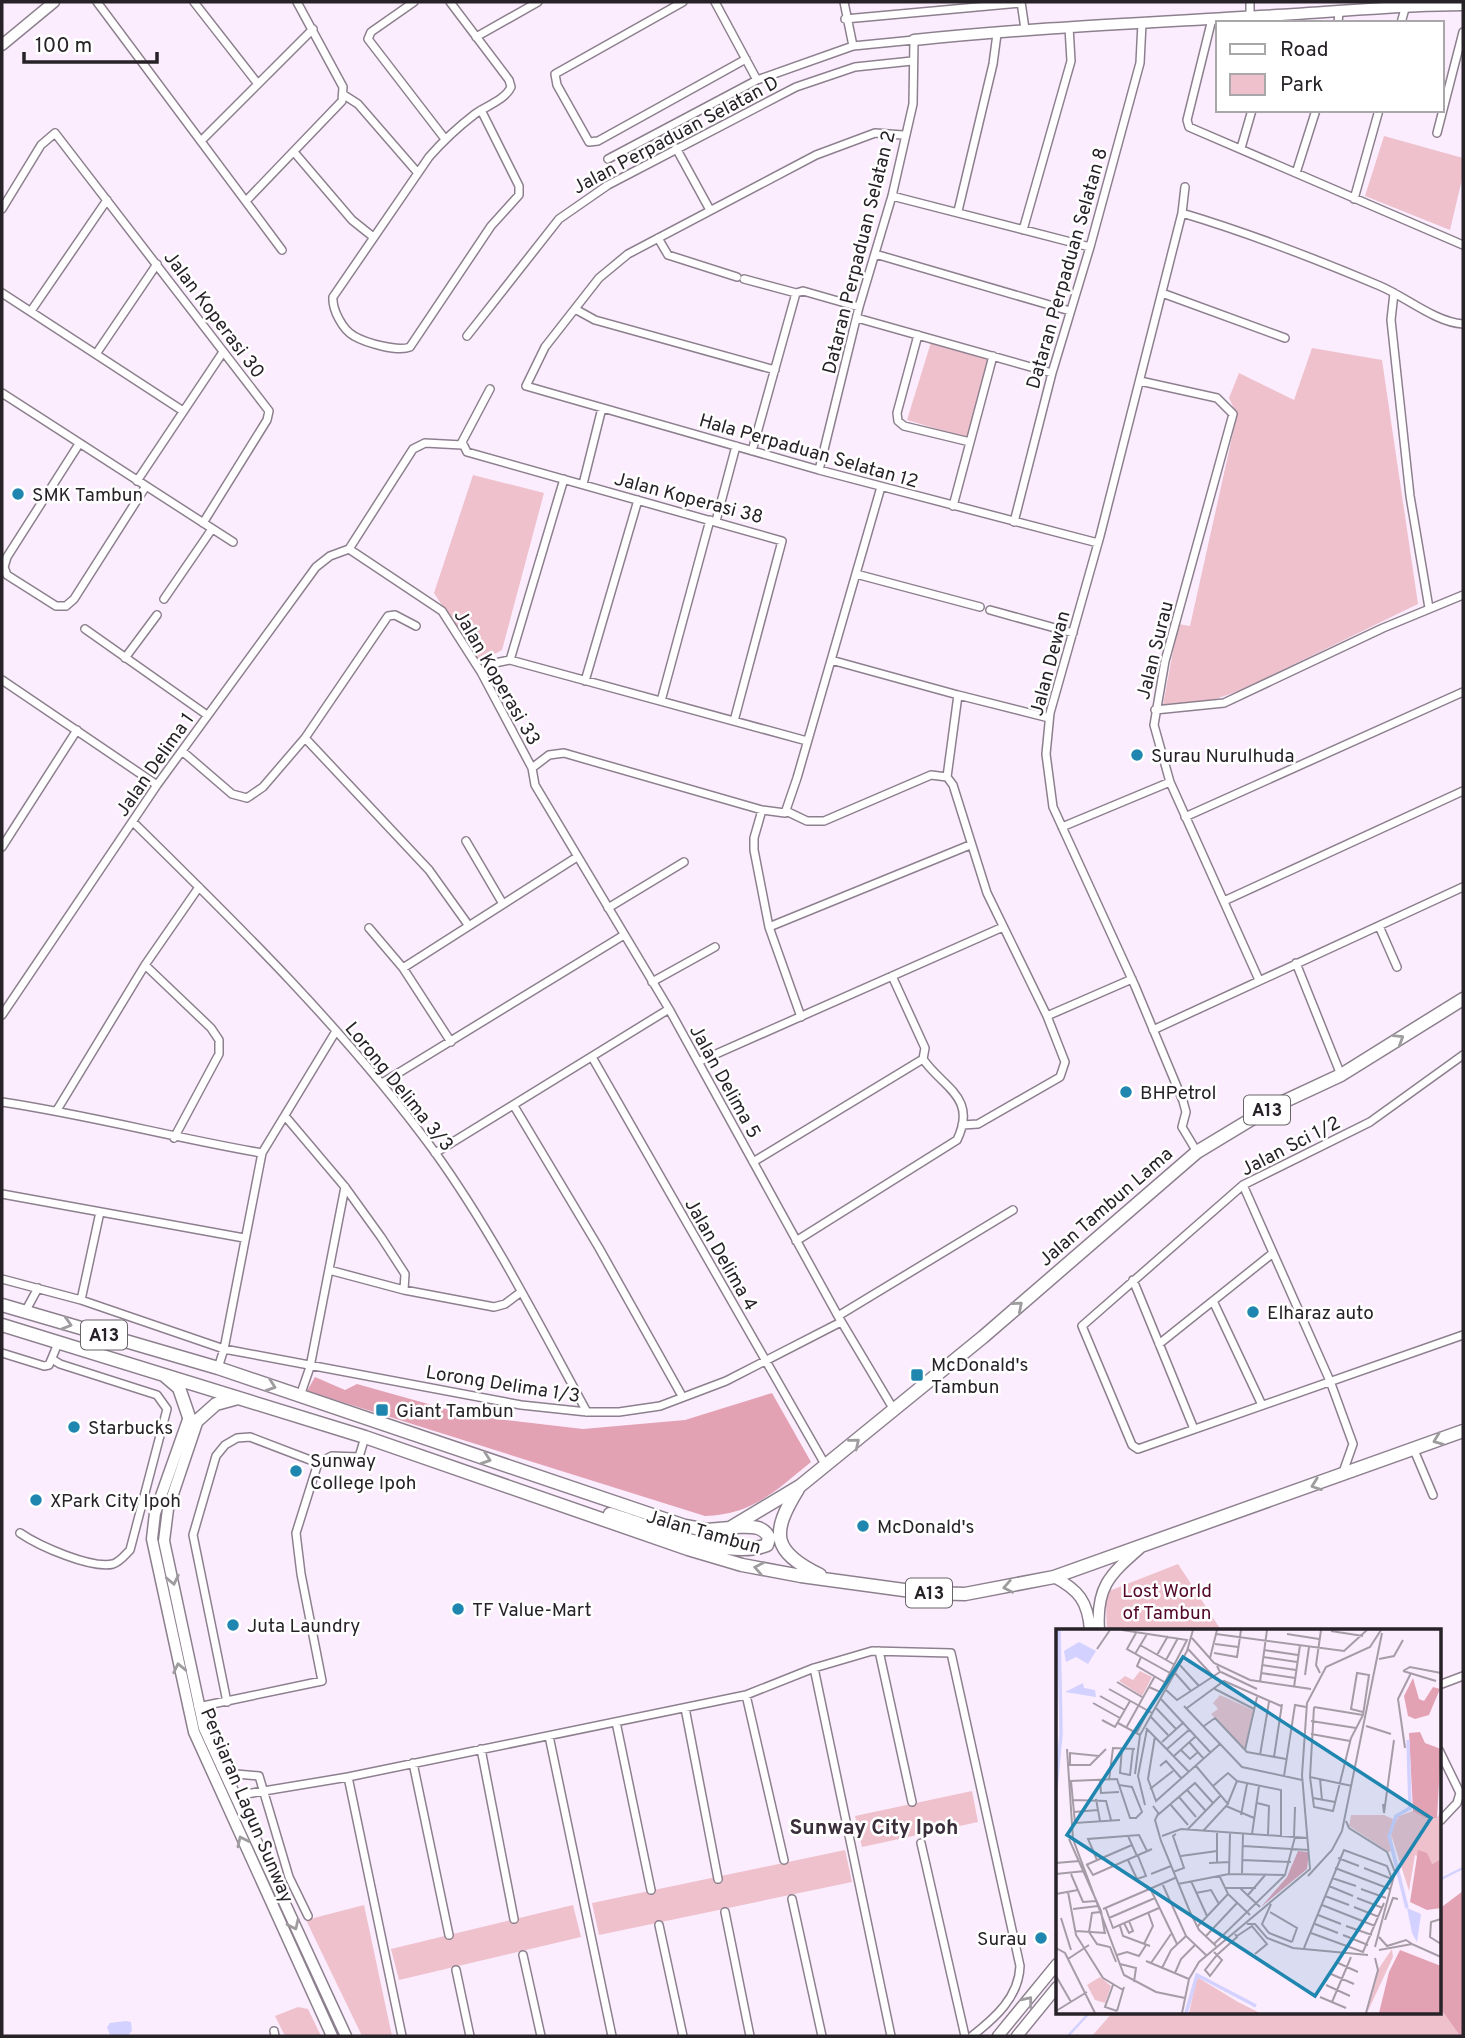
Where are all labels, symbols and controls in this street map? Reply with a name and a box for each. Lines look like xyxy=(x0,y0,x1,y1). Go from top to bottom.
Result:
scale bar xyxy=(24,21,158,65)
legend xyxy=(1216,21,1444,112)
text: 100 m xyxy=(35,33,92,60)
text: Road xyxy=(1280,37,1329,64)
street label: Jalan Perpaduan Selatan D xyxy=(569,71,783,200)
text: Park xyxy=(1280,72,1323,99)
street label: Dataran Perpaduan Selatan 2 xyxy=(818,128,902,377)
street label: Dataran Perpaduan Selatan 8 xyxy=(1022,145,1114,392)
street label: Jalan Koperasi 30 xyxy=(158,247,269,384)
street label: Hala Perpaduan Selatan 12 xyxy=(696,409,921,495)
street label: Jalan Koperasi 38 xyxy=(611,468,765,530)
place label: SMK Tambun xyxy=(32,484,143,508)
marker: SMK Tambun xyxy=(10,486,26,502)
street label: Jalan Surau xyxy=(1132,599,1180,702)
street label: Jalan Koperasi 33 xyxy=(448,606,545,750)
street label: Jalan Dewan xyxy=(1025,608,1076,719)
street label: Jalan Delima 1 xyxy=(111,709,200,822)
place label: Surau Nurulhuda xyxy=(1151,745,1295,769)
marker: Surau Nurulhuda xyxy=(1129,747,1145,763)
street label: Lorong Delima 3/3 xyxy=(339,1018,458,1157)
street label: Jalan Delima 5 xyxy=(683,1021,765,1143)
one-way arrow xyxy=(1392,1034,1405,1047)
place label: BHPetrol xyxy=(1140,1082,1217,1106)
marker: BHPetrol xyxy=(1118,1084,1134,1100)
road number: A13 xyxy=(1244,1096,1290,1125)
street label: Jalan Sci 1/2 xyxy=(1237,1111,1345,1182)
street label: Jalan Tambun Lama xyxy=(1034,1143,1178,1272)
street label: Jalan Delima 4 xyxy=(678,1194,762,1316)
one-way arrow xyxy=(1010,1302,1023,1314)
place label: Elharaz auto xyxy=(1267,1302,1374,1326)
marker: Elharaz auto xyxy=(1245,1304,1261,1320)
one-way arrow xyxy=(61,1316,73,1330)
road number: A13 xyxy=(81,1320,127,1350)
place label: McDonald's Tambun xyxy=(931,1354,1029,1400)
street label: Lorong Delima 1/3 xyxy=(424,1361,582,1409)
marker: McDonald's Tambun xyxy=(909,1367,925,1383)
one-way arrow xyxy=(264,1378,276,1392)
place label: Giant Tambun xyxy=(396,1400,514,1424)
marker: Giant Tambun xyxy=(374,1402,390,1418)
place label: Starbucks xyxy=(88,1417,173,1441)
marker: Starbucks xyxy=(66,1419,82,1435)
one-way arrow xyxy=(1433,1432,1445,1446)
one-way arrow xyxy=(847,1438,859,1451)
place label: Sunway College Ipoh xyxy=(310,1450,417,1496)
one-way arrow xyxy=(480,1450,492,1465)
marker: Sunway College Ipoh xyxy=(288,1463,304,1479)
one-way arrow xyxy=(1310,1477,1322,1491)
place label: XPark City Ipoh xyxy=(50,1490,181,1514)
marker: XPark City Ipoh xyxy=(28,1492,44,1508)
street label: Jalan Tambun xyxy=(643,1505,764,1561)
place label: McDonald's xyxy=(877,1516,975,1540)
marker: McDonald's xyxy=(855,1518,871,1534)
one-way arrow xyxy=(753,1561,765,1576)
one-way arrow xyxy=(164,1574,179,1586)
road number: A13 xyxy=(906,1578,952,1608)
one-way arrow xyxy=(1002,1578,1014,1593)
park label: Lost World of Tambun xyxy=(1122,1580,1212,1626)
place label: TF Value-Mart xyxy=(472,1599,592,1623)
marker: TF Value-Mart xyxy=(450,1601,466,1617)
place label: Juta Laundry xyxy=(247,1615,360,1639)
marker: Juta Laundry xyxy=(225,1617,241,1633)
inset map xyxy=(1056,1629,1440,2014)
one-way arrow xyxy=(172,1662,187,1674)
street label: Persiaran Lagun Sunway xyxy=(194,1705,298,1907)
district label: Sunway City Ipoh xyxy=(789,1815,959,1842)
one-way arrow xyxy=(236,1836,250,1848)
one-way arrow xyxy=(286,1918,300,1930)
place label: Surau xyxy=(977,1928,1027,1952)
marker: Surau xyxy=(1033,1930,1049,1946)
one-way arrow xyxy=(1020,1996,1032,2009)

